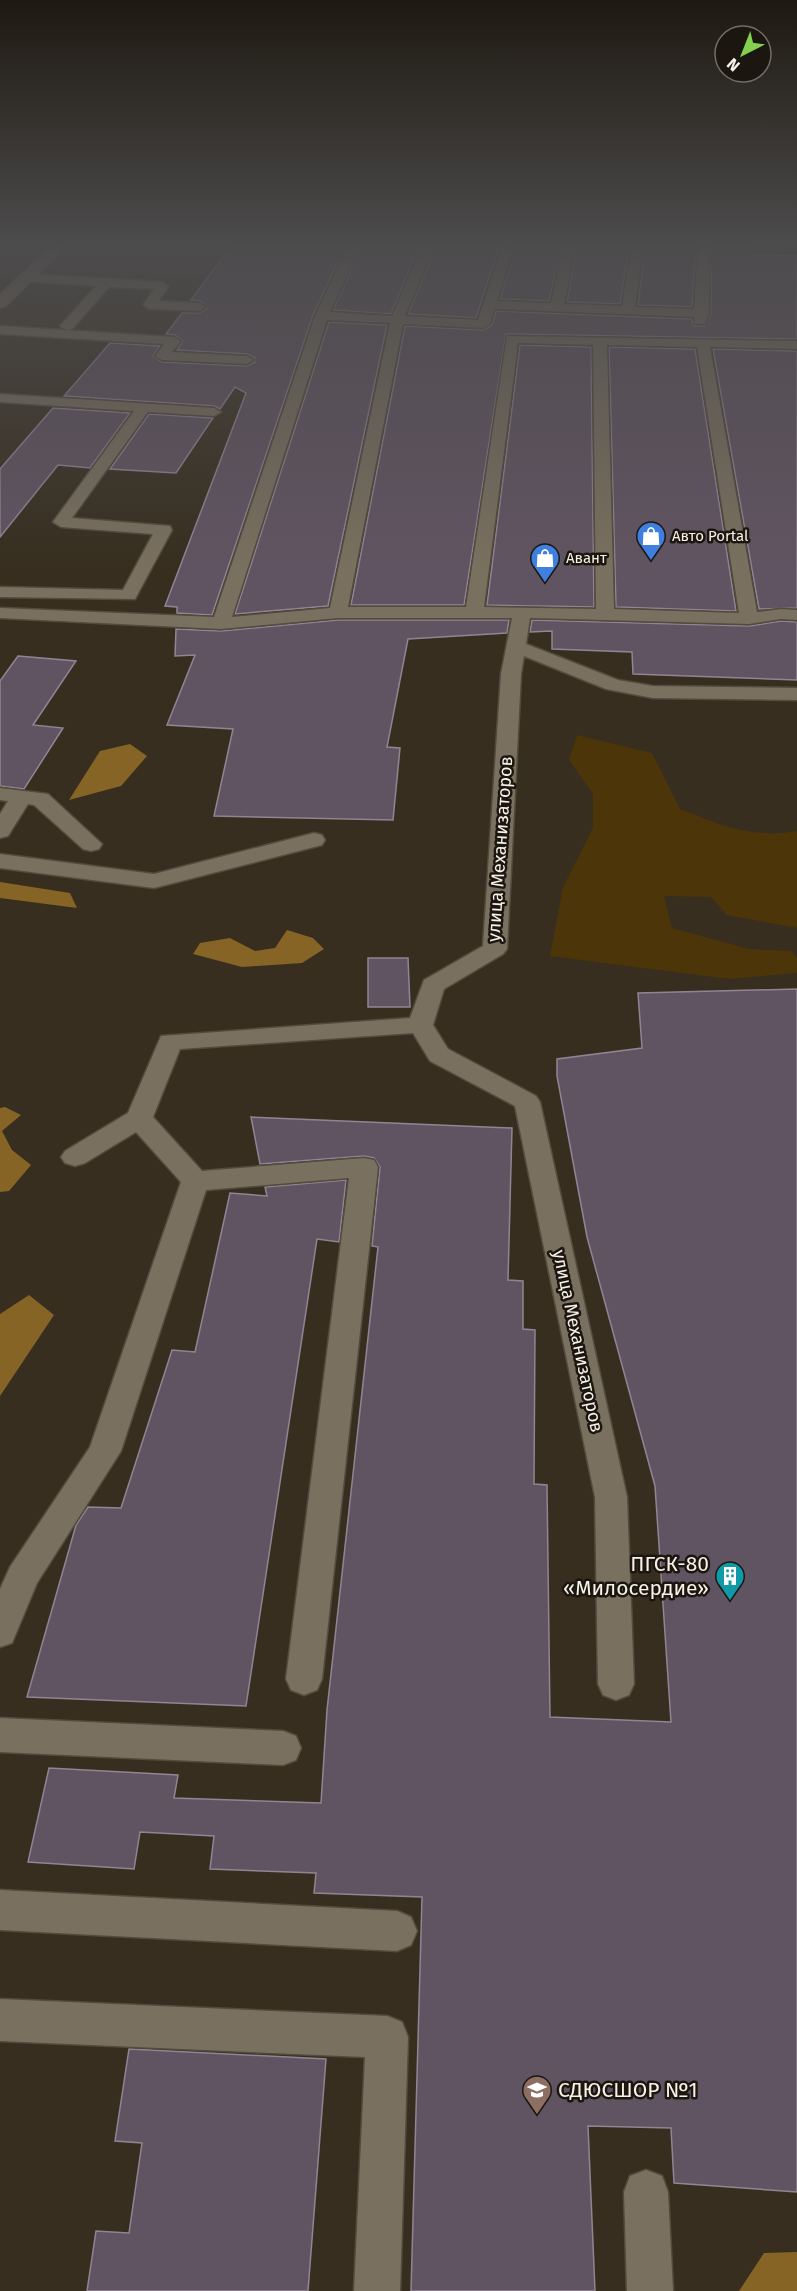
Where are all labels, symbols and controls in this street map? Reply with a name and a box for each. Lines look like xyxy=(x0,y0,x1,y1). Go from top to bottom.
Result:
north arrow xyxy=(713,24,773,84)
text: N xyxy=(723,54,744,75)
shop icon: Авто Portal xyxy=(635,520,667,562)
place label: Авто Portal xyxy=(672,527,749,545)
shop icon: Авант xyxy=(529,542,561,584)
place label: Авант xyxy=(566,549,607,567)
street label: улица Механизаторов xyxy=(483,755,517,943)
street label: улица Механизаторов xyxy=(548,1248,608,1434)
place label: ПГСК-80 «Милосердие» xyxy=(563,1551,709,1601)
building icon: ПГСК-80 «Милосердие» xyxy=(714,1560,746,1602)
school or university icon: СДЮСШОР №1 xyxy=(521,2074,553,2116)
place label: СДЮСШОР №1 xyxy=(558,2077,698,2103)

